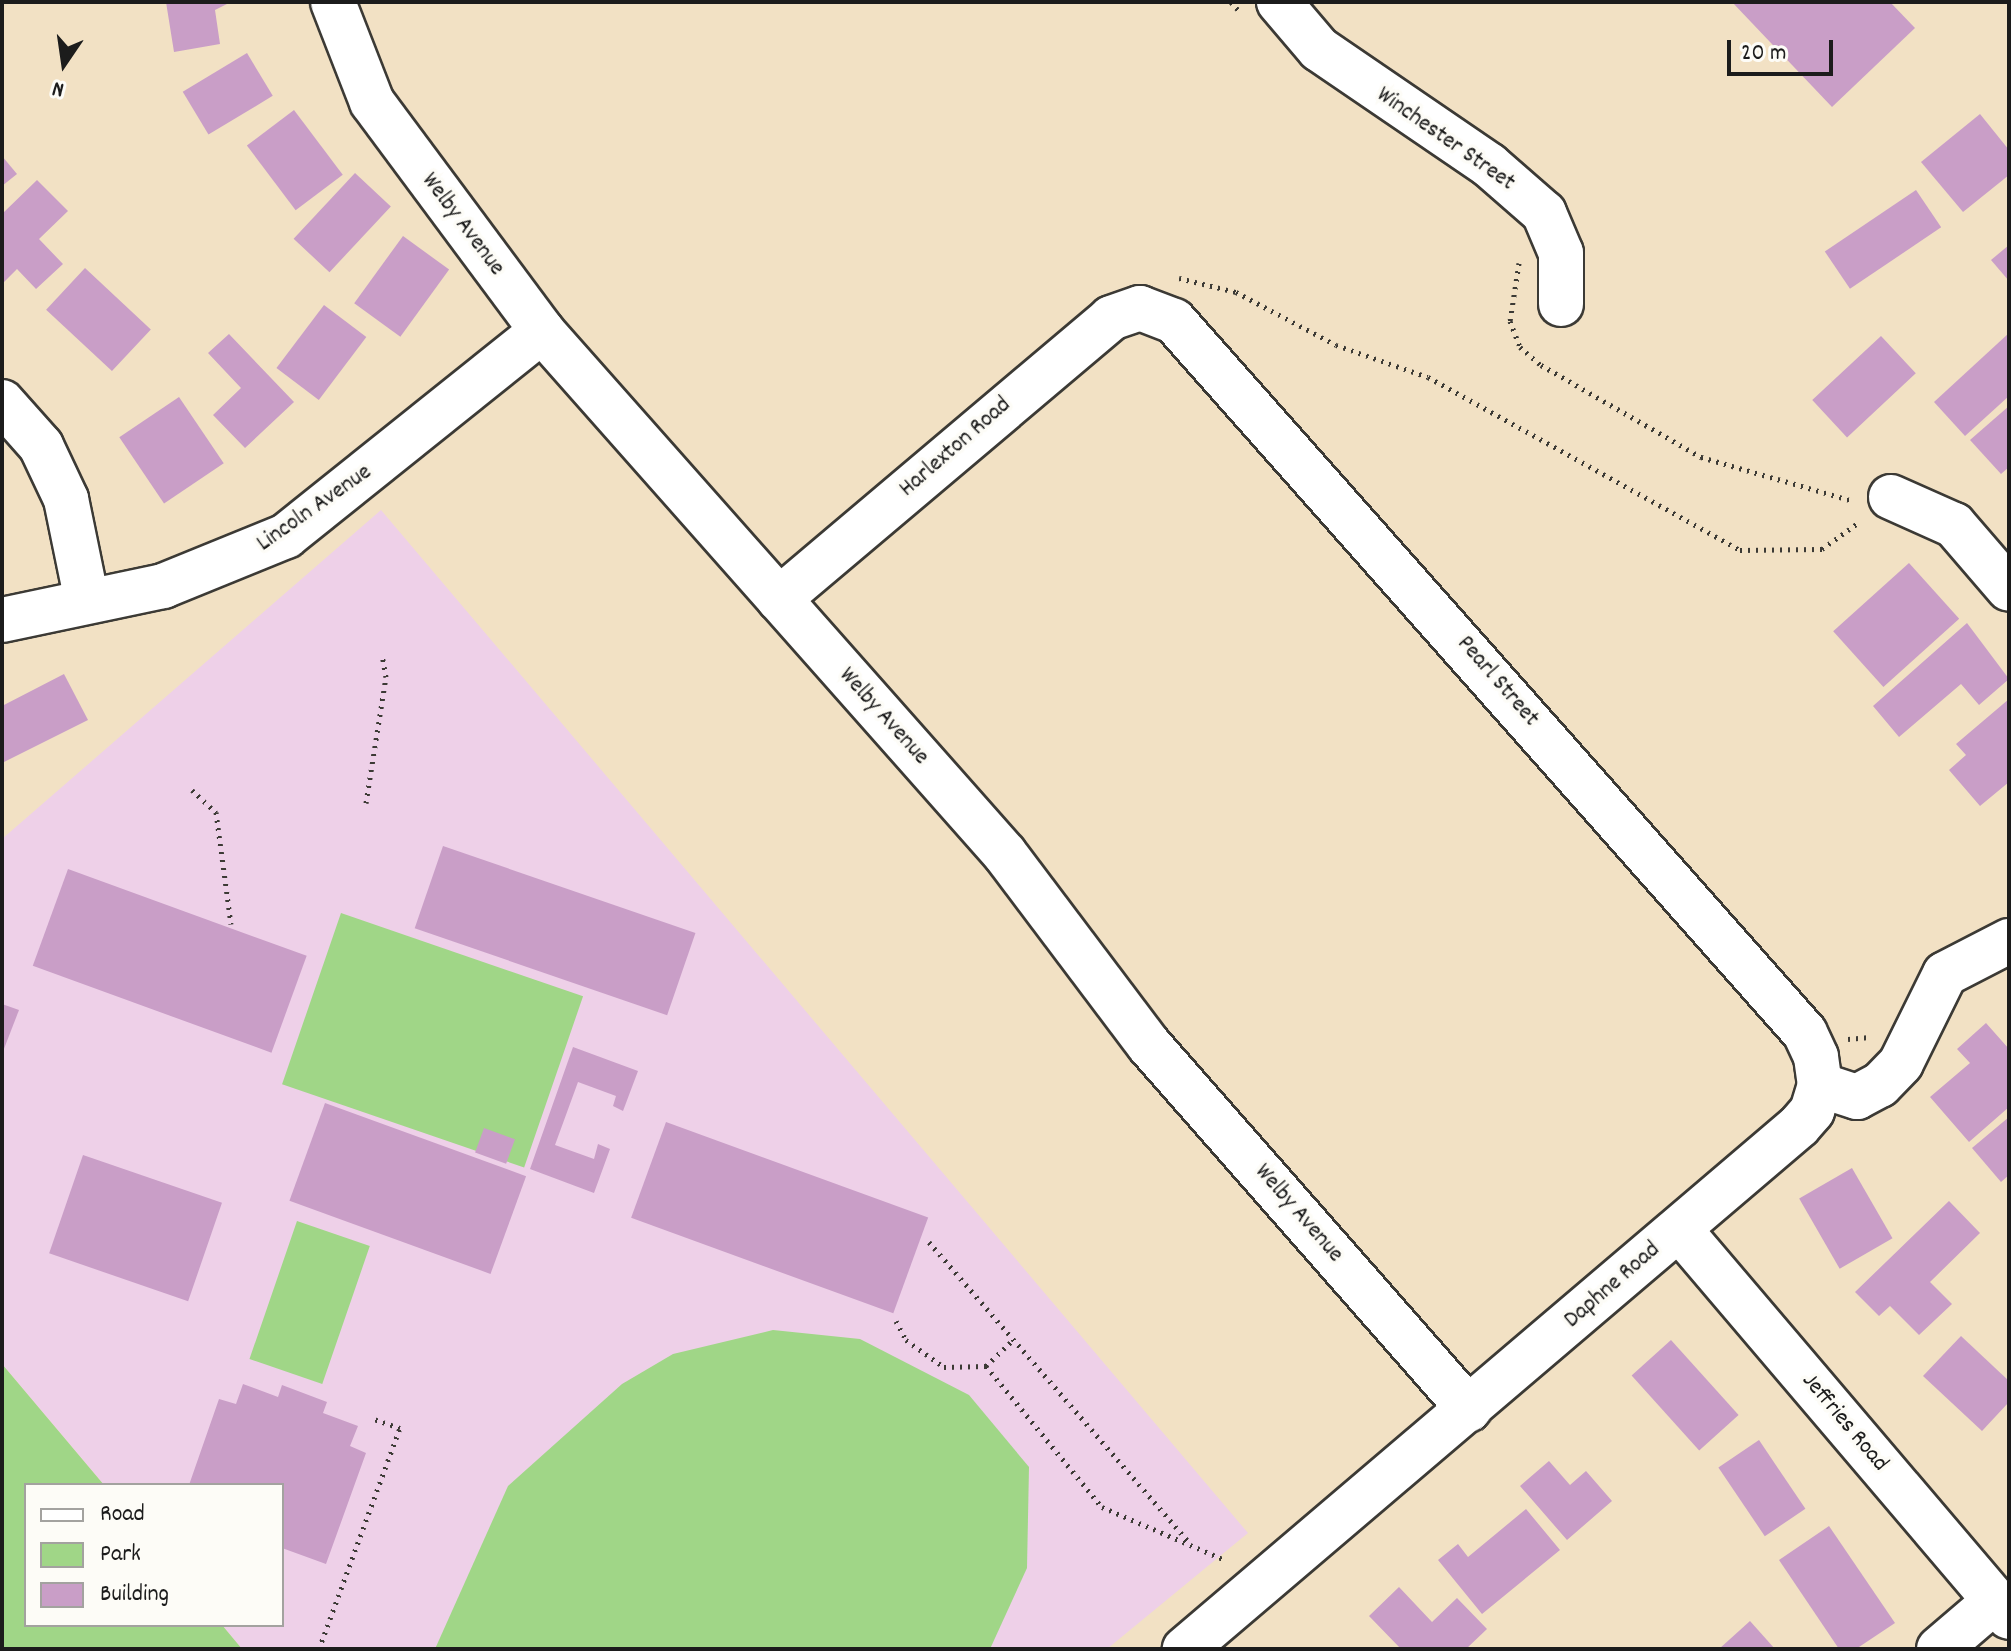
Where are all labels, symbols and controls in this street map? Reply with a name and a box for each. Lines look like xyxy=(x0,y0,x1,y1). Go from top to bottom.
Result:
north arrow xyxy=(24,24,104,104)
scale bar xyxy=(1731,24,1837,74)
text: 20 m xyxy=(1741,37,1787,71)
text: N xyxy=(50,72,67,104)
street label: Winchester Street xyxy=(1370,82,1520,198)
street label: Welby Avenue xyxy=(414,168,510,282)
street label: Harlexton Road xyxy=(894,392,1018,504)
street label: Lincoln Avenue xyxy=(252,459,378,559)
street label: Pearl Street xyxy=(1450,631,1544,733)
street label: Welby Avenue xyxy=(832,662,934,772)
street label: Welby Avenue xyxy=(1247,1159,1349,1269)
street label: Daphne Road xyxy=(1559,1237,1667,1335)
street label: Jeffries Road xyxy=(1794,1368,1894,1478)
legend xyxy=(24,1483,284,1627)
text: Road xyxy=(100,1498,145,1532)
text: Park xyxy=(100,1538,141,1572)
text: Building xyxy=(100,1578,169,1612)

